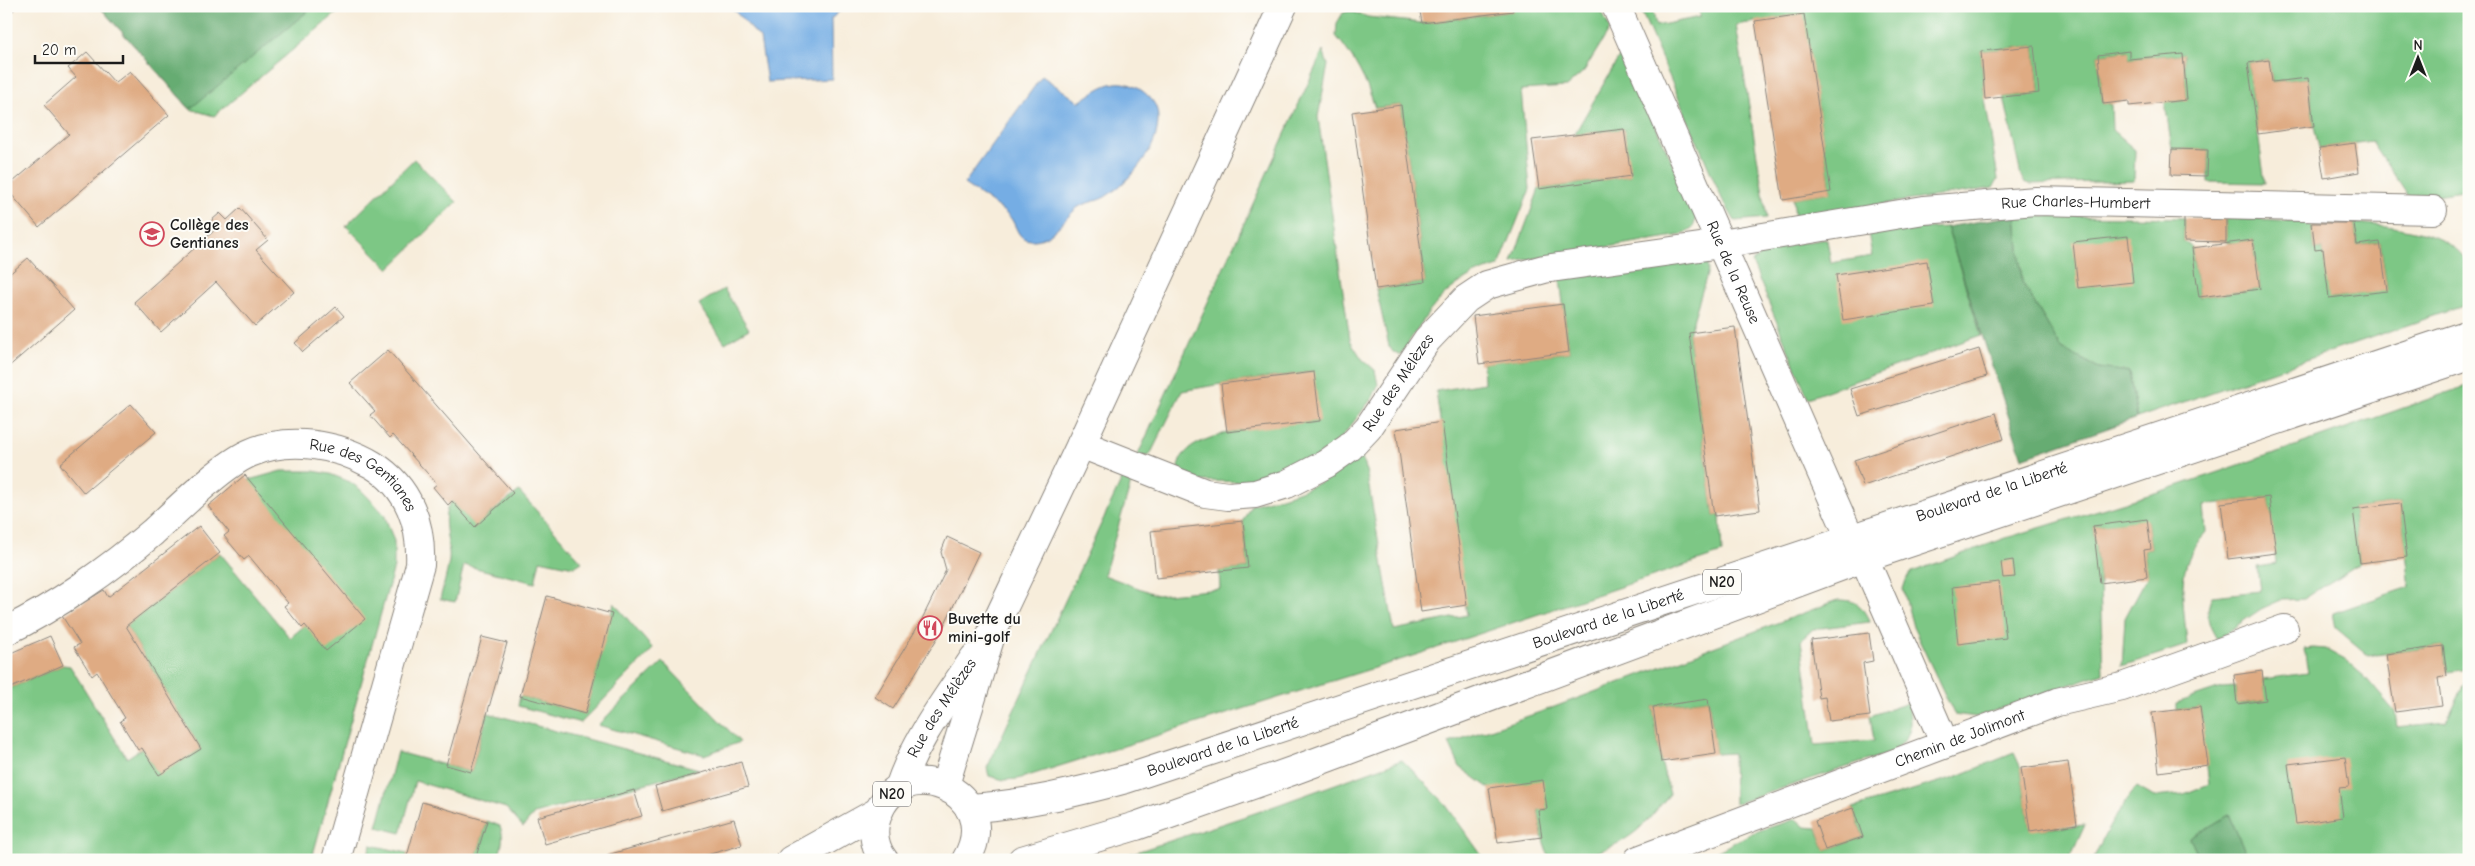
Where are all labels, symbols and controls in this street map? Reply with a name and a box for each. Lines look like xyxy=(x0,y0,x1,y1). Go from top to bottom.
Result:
scale bar xyxy=(35,32,122,64)
north arrow xyxy=(2392,32,2442,82)
text: N xyxy=(2413,37,2423,54)
text: 20 m xyxy=(42,41,76,59)
street label: Rue Charles-Humbert xyxy=(2000,192,2151,213)
place label: Collège des Gentianes xyxy=(170,216,249,252)
street label: Rue de la Reuse xyxy=(1703,218,1764,326)
school or university icon: Collège des Gentianes xyxy=(139,221,165,247)
street label: Rue des Mélèzes xyxy=(1359,330,1438,435)
street label: Rue des Gentianes xyxy=(308,435,420,515)
street label: Boulevard de la Liberté xyxy=(1914,459,2070,526)
road number: N20 xyxy=(1703,570,1741,594)
street label: Boulevard de la Liberté xyxy=(1530,586,1686,653)
place label: Buvette du mini-golf xyxy=(948,610,1021,646)
restaurant icon: Buvette du mini-golf xyxy=(917,615,943,641)
street label: Rue des Mélèzes xyxy=(904,655,980,761)
street label: Chemin de Jolimont xyxy=(1892,706,2028,771)
street label: Boulevard de la Liberté xyxy=(1145,713,1301,780)
road number: N20 xyxy=(873,782,911,806)

